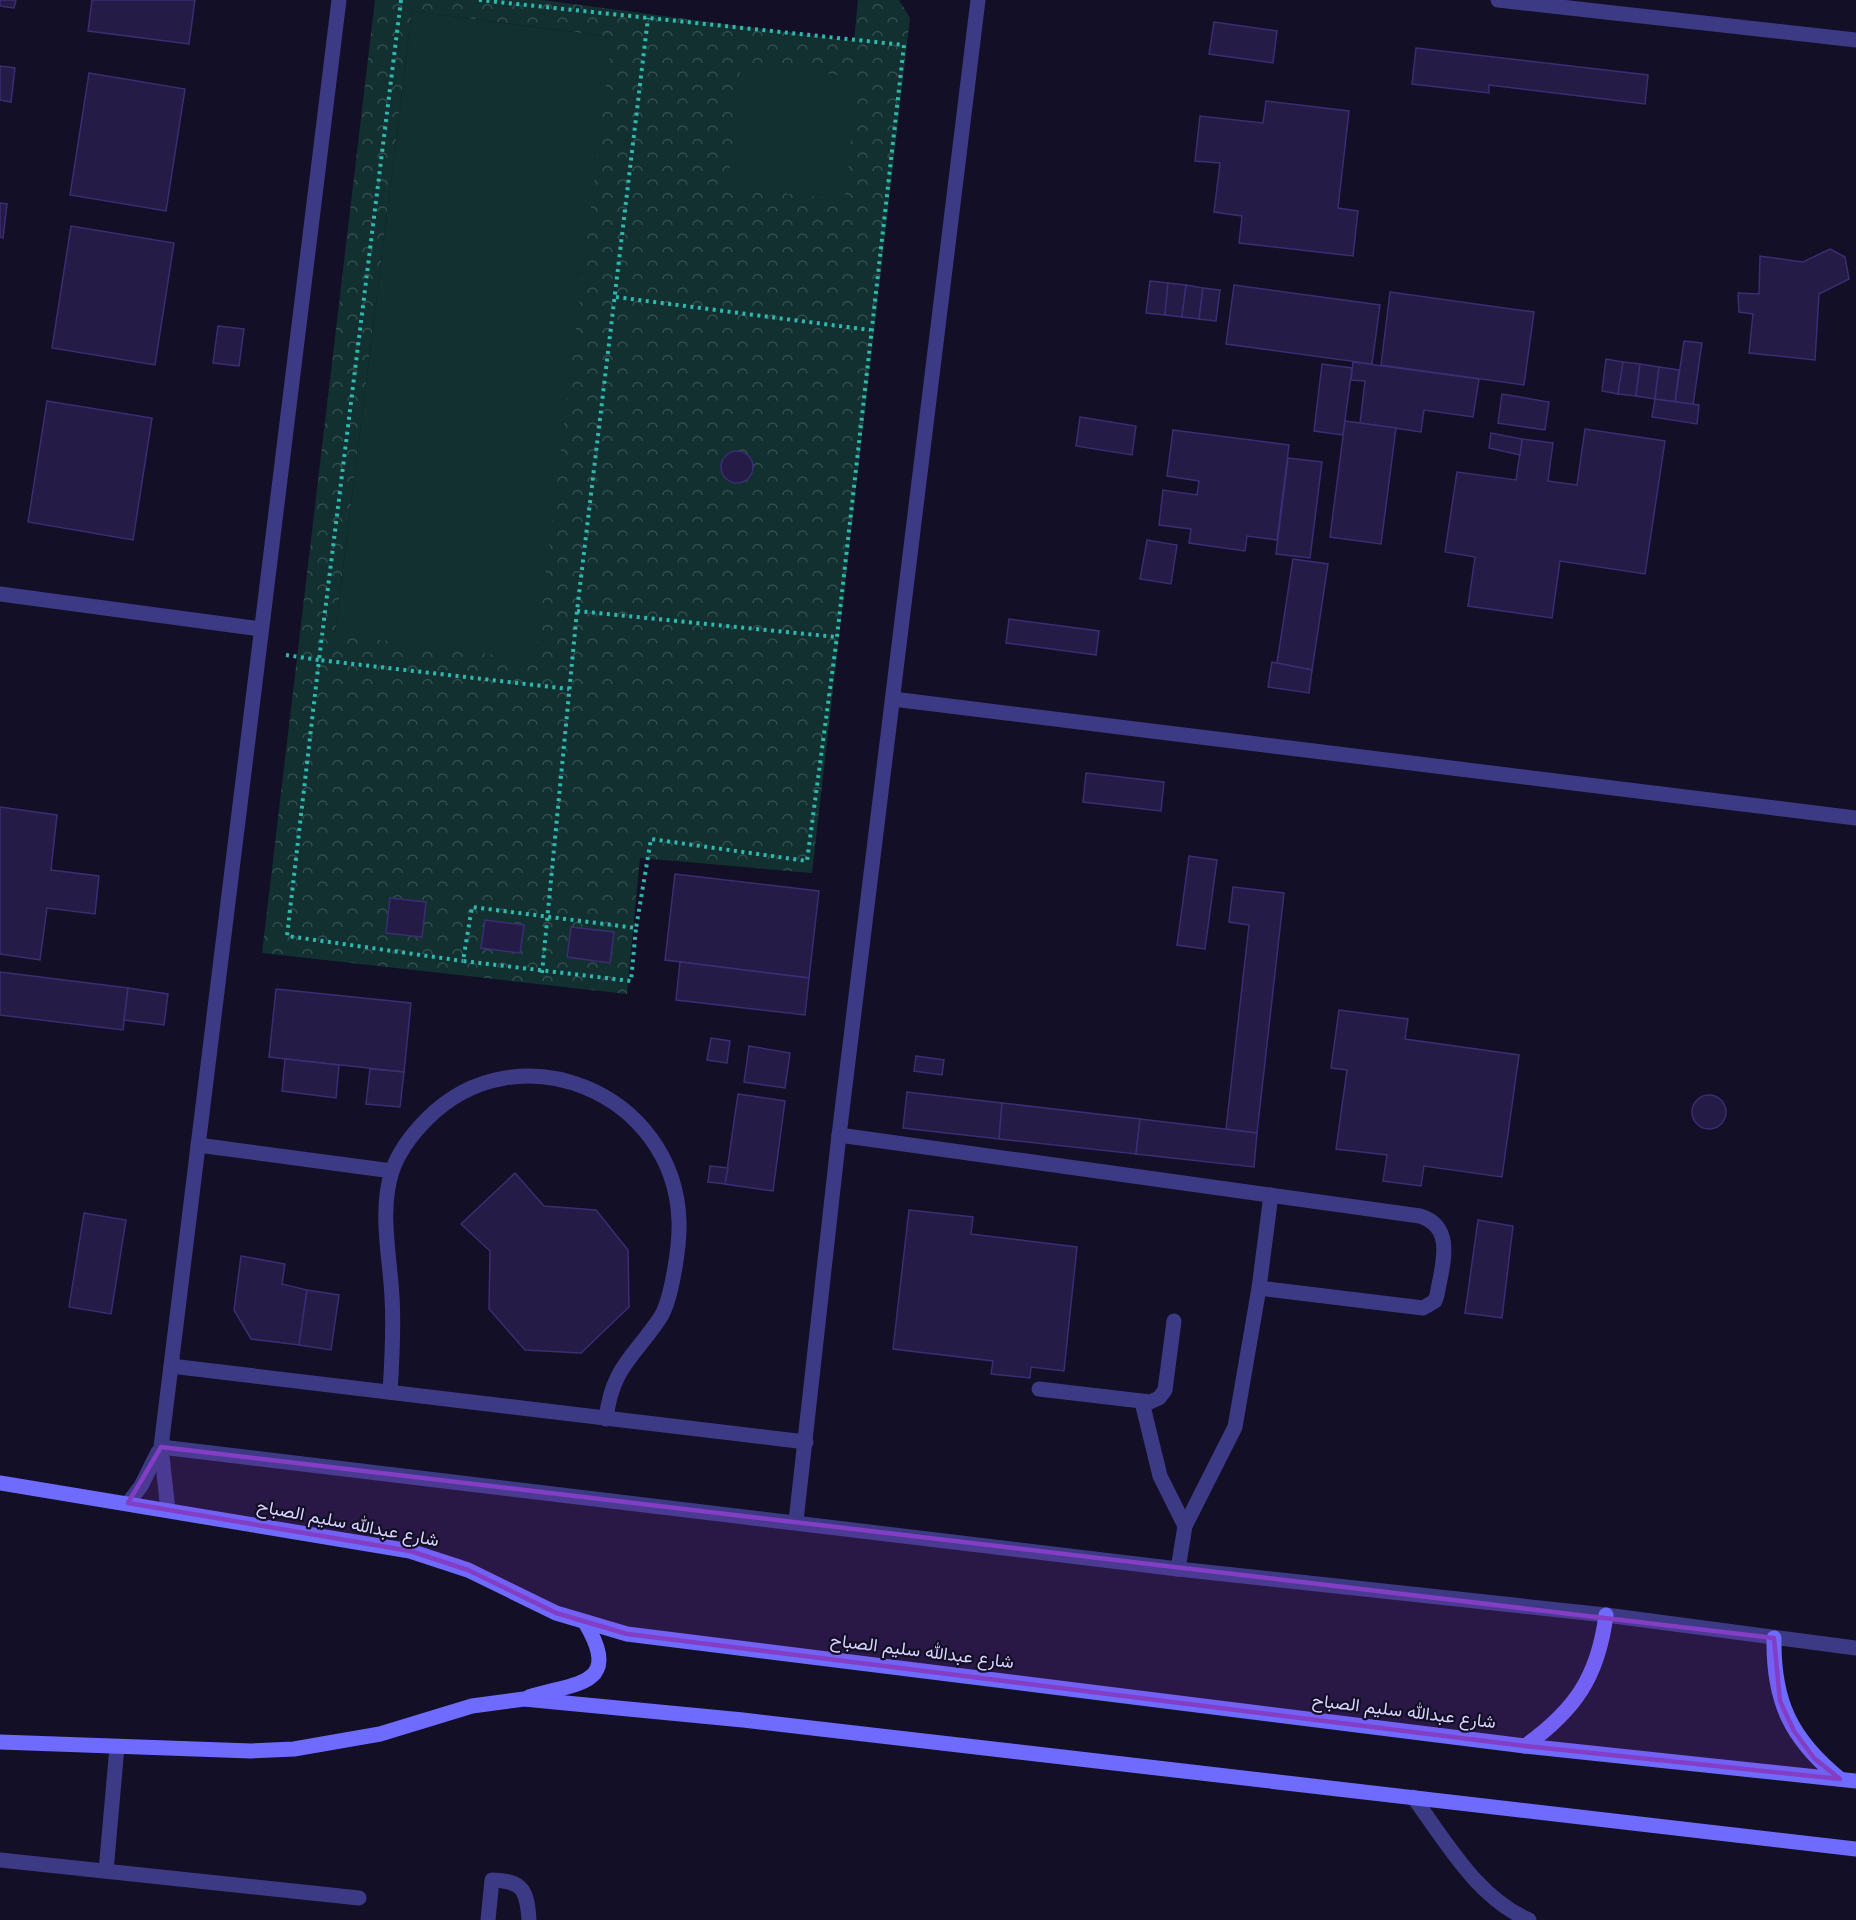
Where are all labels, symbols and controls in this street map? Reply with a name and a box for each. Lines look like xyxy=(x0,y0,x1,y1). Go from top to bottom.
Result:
street label: شارع عبدالله سليم الصباح xyxy=(255,1495,441,1552)
street label: شارع عبدالله سليم الصباح xyxy=(829,1629,1015,1674)
street label: شارع عبدالله سليم الصباح xyxy=(1311,1689,1497,1734)

